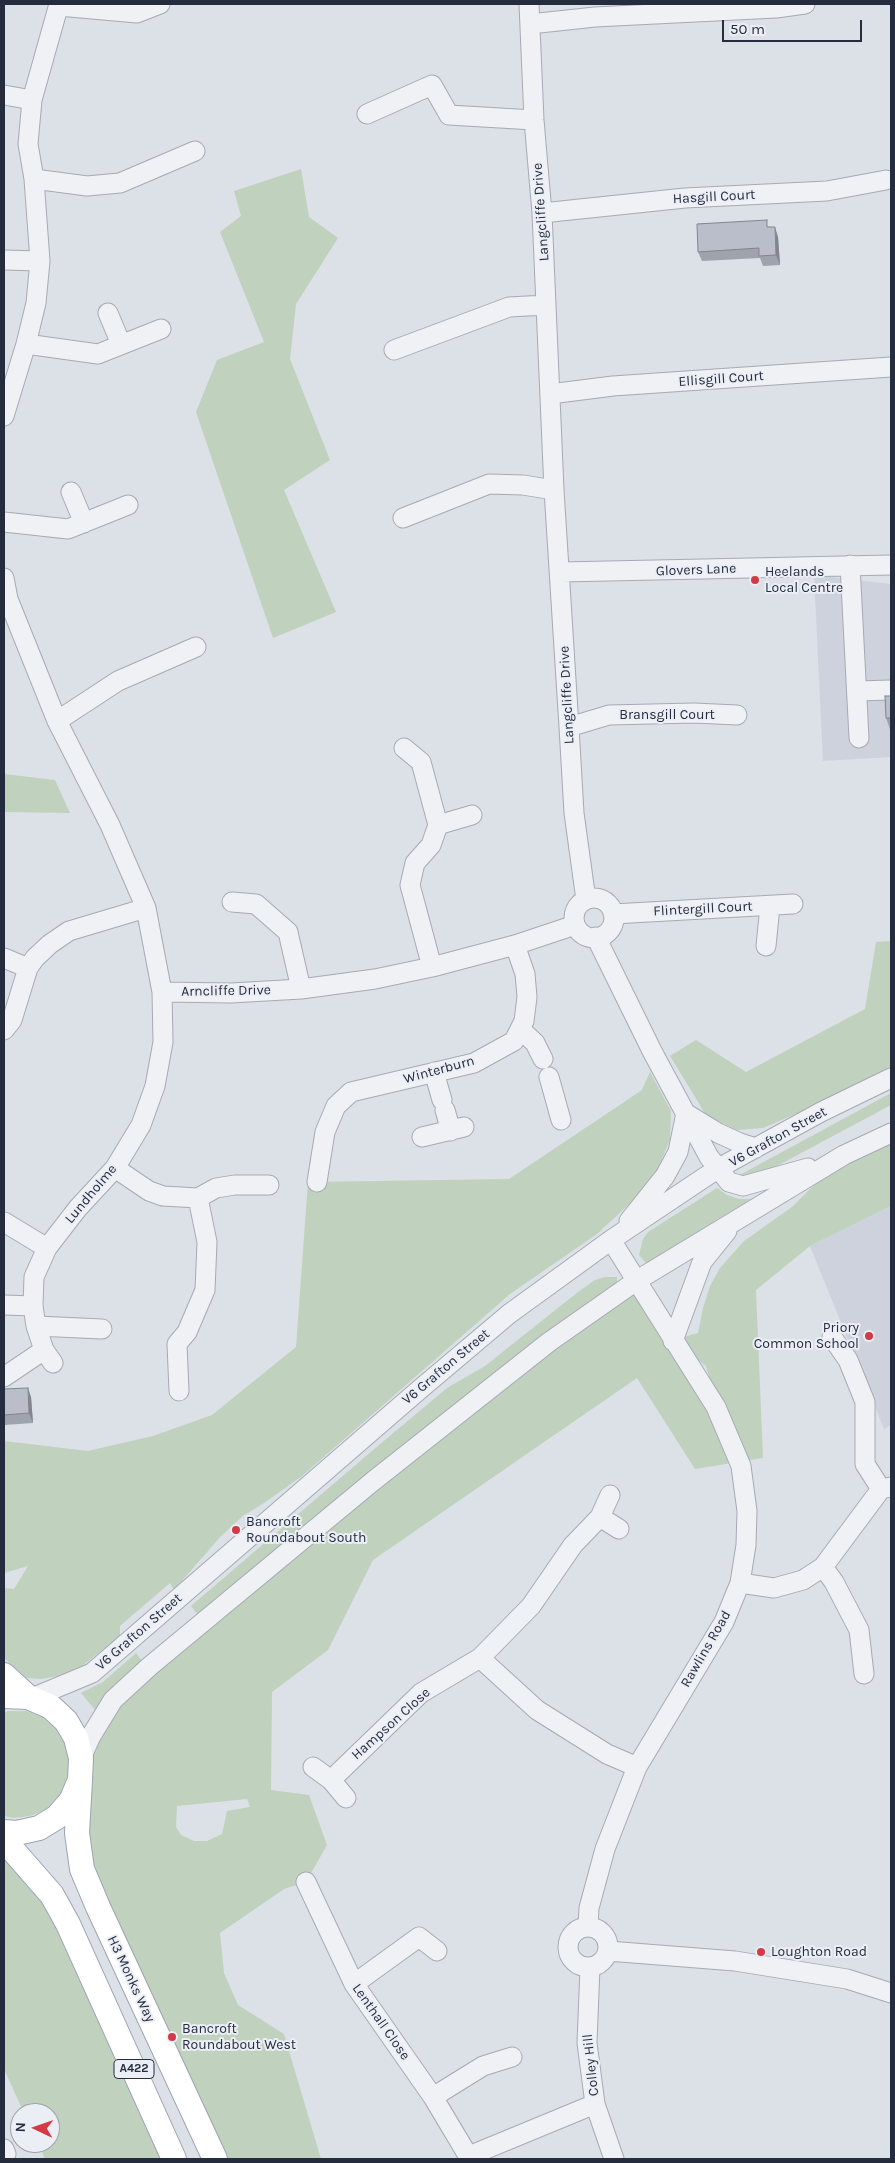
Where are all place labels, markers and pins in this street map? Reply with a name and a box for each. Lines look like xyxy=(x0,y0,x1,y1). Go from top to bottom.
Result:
place label: Heelands Local Centre xyxy=(765,564,843,596)
marker: Heelands Local Centre xyxy=(749,574,761,586)
place label: Priory Common School xyxy=(754,1320,859,1352)
marker: Priory Common School xyxy=(863,1330,875,1342)
place label: Bancroft Roundabout South xyxy=(246,1514,366,1546)
marker: Bancroft Roundabout South xyxy=(230,1524,242,1536)
place label: Loughton Road xyxy=(771,1944,867,1960)
marker: Loughton Road xyxy=(755,1946,767,1958)
place label: Bancroft Roundabout West xyxy=(182,2021,296,2054)
marker: Bancroft Roundabout West xyxy=(166,2031,178,2043)

